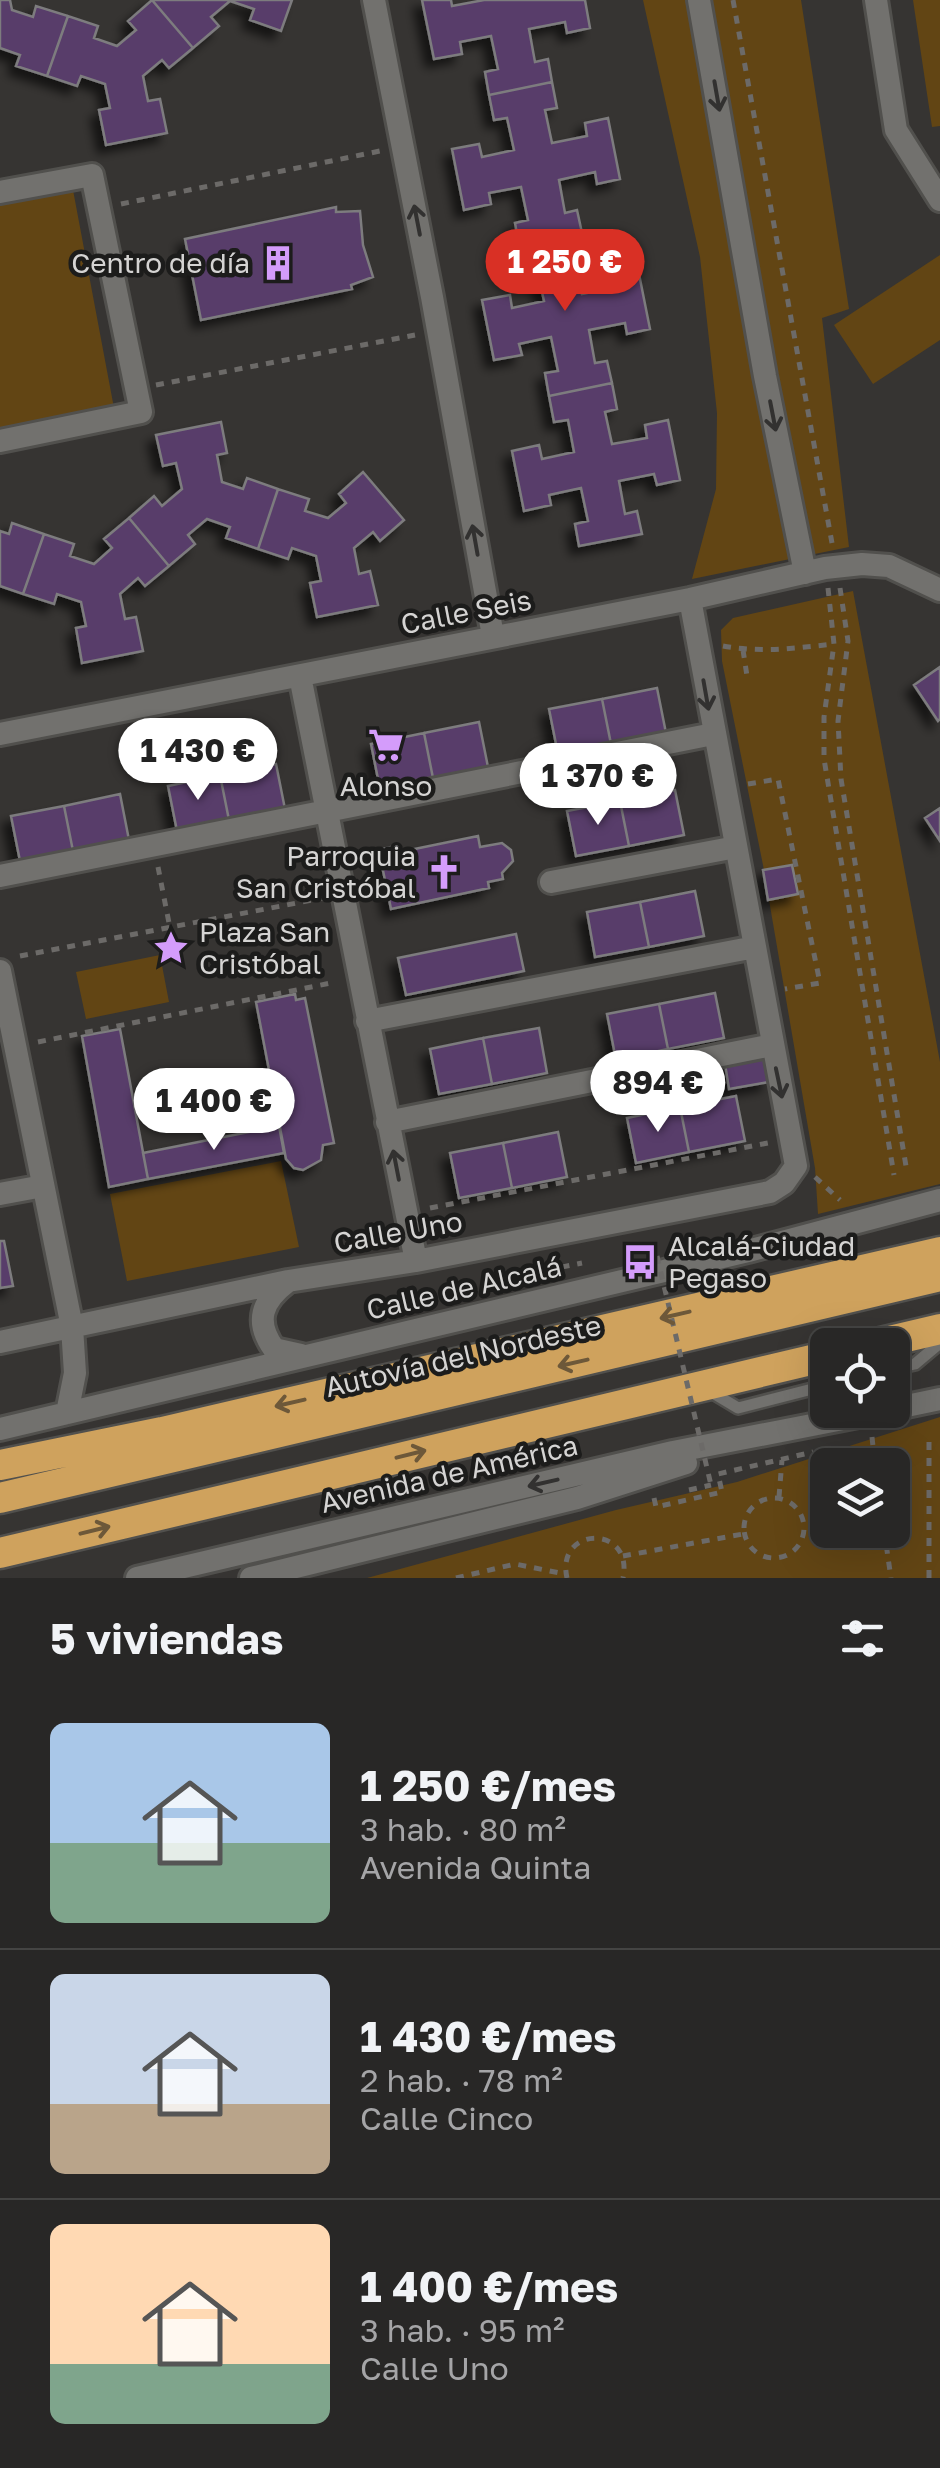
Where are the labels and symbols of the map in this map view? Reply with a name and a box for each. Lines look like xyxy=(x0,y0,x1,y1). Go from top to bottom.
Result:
one-way arrow xyxy=(708,79,727,112)
one-way arrow xyxy=(407,205,426,237)
pin: 1 250 € xyxy=(473,229,657,314)
building icon: Centro de día xyxy=(259,244,297,282)
place label: Centro de día xyxy=(71,246,250,279)
one-way arrow xyxy=(765,399,784,431)
one-way arrow xyxy=(465,525,484,557)
street label: Calle Seis xyxy=(398,583,534,640)
one-way arrow xyxy=(698,678,717,710)
pin: 1 430 € xyxy=(106,718,290,803)
supermarket icon: Alonso xyxy=(367,726,405,764)
pin: 1 370 € xyxy=(506,743,690,828)
place label: Alonso xyxy=(340,769,432,802)
place label: Parroquia San Cristóbal xyxy=(236,839,416,904)
church icon: Parroquia San Cristóbal xyxy=(425,853,463,891)
place label: Plaza San Cristóbal xyxy=(199,915,330,980)
place icon: Plaza San Cristóbal xyxy=(152,929,190,967)
pin: 894 € xyxy=(588,1050,728,1135)
one-way arrow xyxy=(771,1067,790,1099)
pin: 1 400 € xyxy=(122,1068,306,1153)
one-way arrow xyxy=(386,1150,405,1182)
street label: Calle Uno xyxy=(331,1204,465,1259)
place label: Alcalá-Ciudad Pegaso xyxy=(668,1229,855,1294)
bus stop icon: Alcalá-Ciudad Pegaso xyxy=(621,1243,659,1281)
street label: Calle de Alcalá xyxy=(363,1249,565,1326)
one-way arrow xyxy=(660,1307,692,1325)
street label: Autovía del Nordeste xyxy=(322,1308,604,1403)
one-way arrow xyxy=(558,1355,590,1373)
one-way arrow xyxy=(275,1395,307,1413)
street label: Avenida de América xyxy=(317,1428,581,1519)
one-way arrow xyxy=(394,1444,426,1462)
one-way arrow xyxy=(528,1475,560,1493)
one-way arrow xyxy=(78,1520,110,1538)

